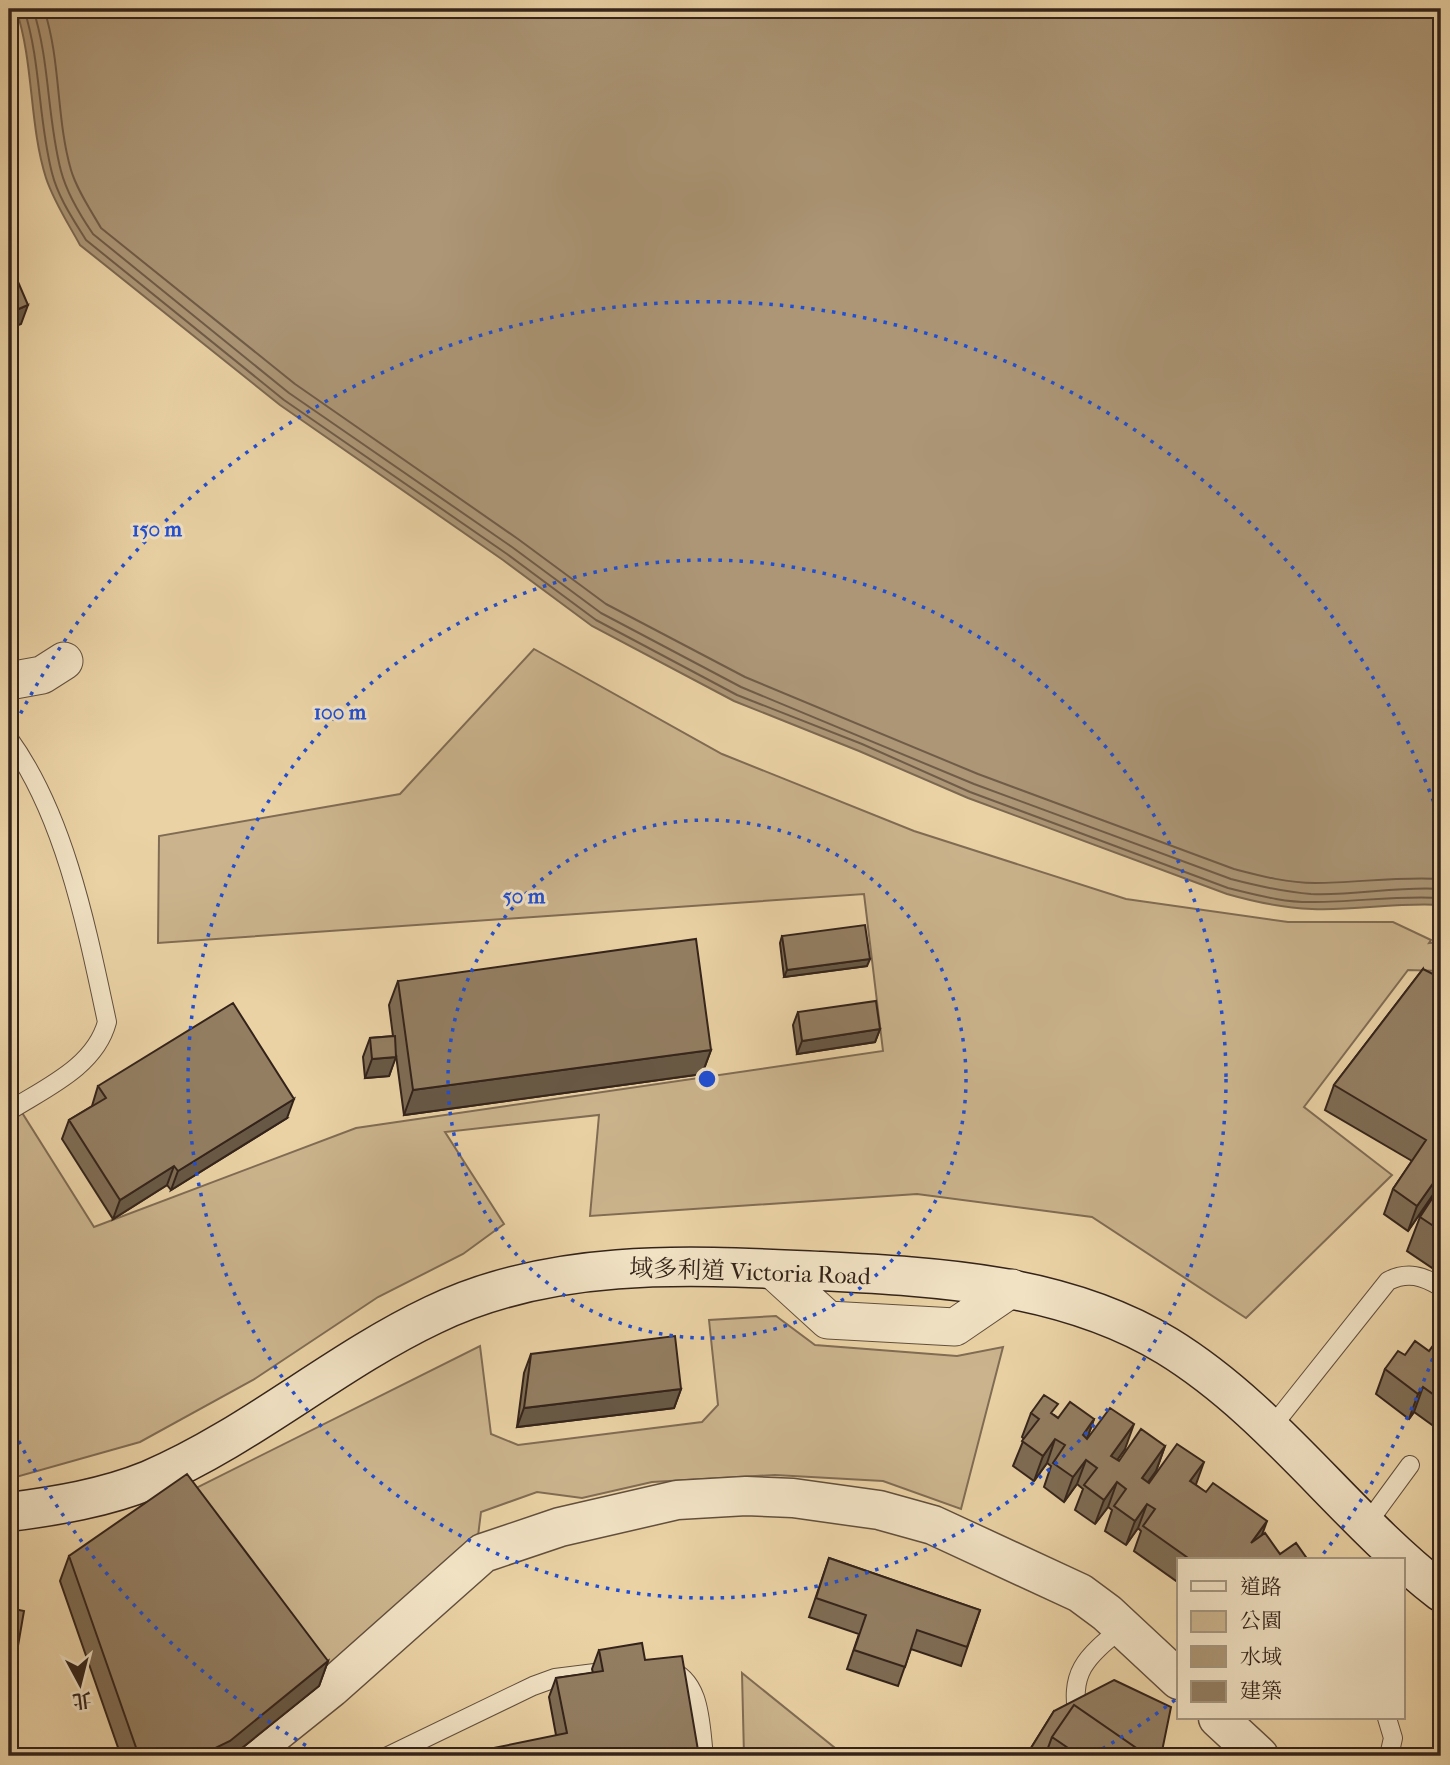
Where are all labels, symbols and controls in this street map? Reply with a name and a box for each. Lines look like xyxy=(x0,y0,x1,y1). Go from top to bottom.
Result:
text: 150 m xyxy=(132,517,183,541)
text: 100 m xyxy=(314,700,367,724)
text: 50 m xyxy=(503,884,546,908)
centre of rings xyxy=(695,1067,719,1091)
street label: 域多利道 Victoria Road xyxy=(629,1254,872,1290)
legend xyxy=(1177,1558,1404,1720)
text: 道路 xyxy=(1240,1575,1282,1599)
text: 公園 xyxy=(1240,1609,1282,1633)
text: 水域 xyxy=(1240,1645,1282,1669)
north arrow xyxy=(46,1650,116,1720)
text: 建築 xyxy=(1240,1679,1282,1703)
text: 北 xyxy=(71,1688,93,1712)

